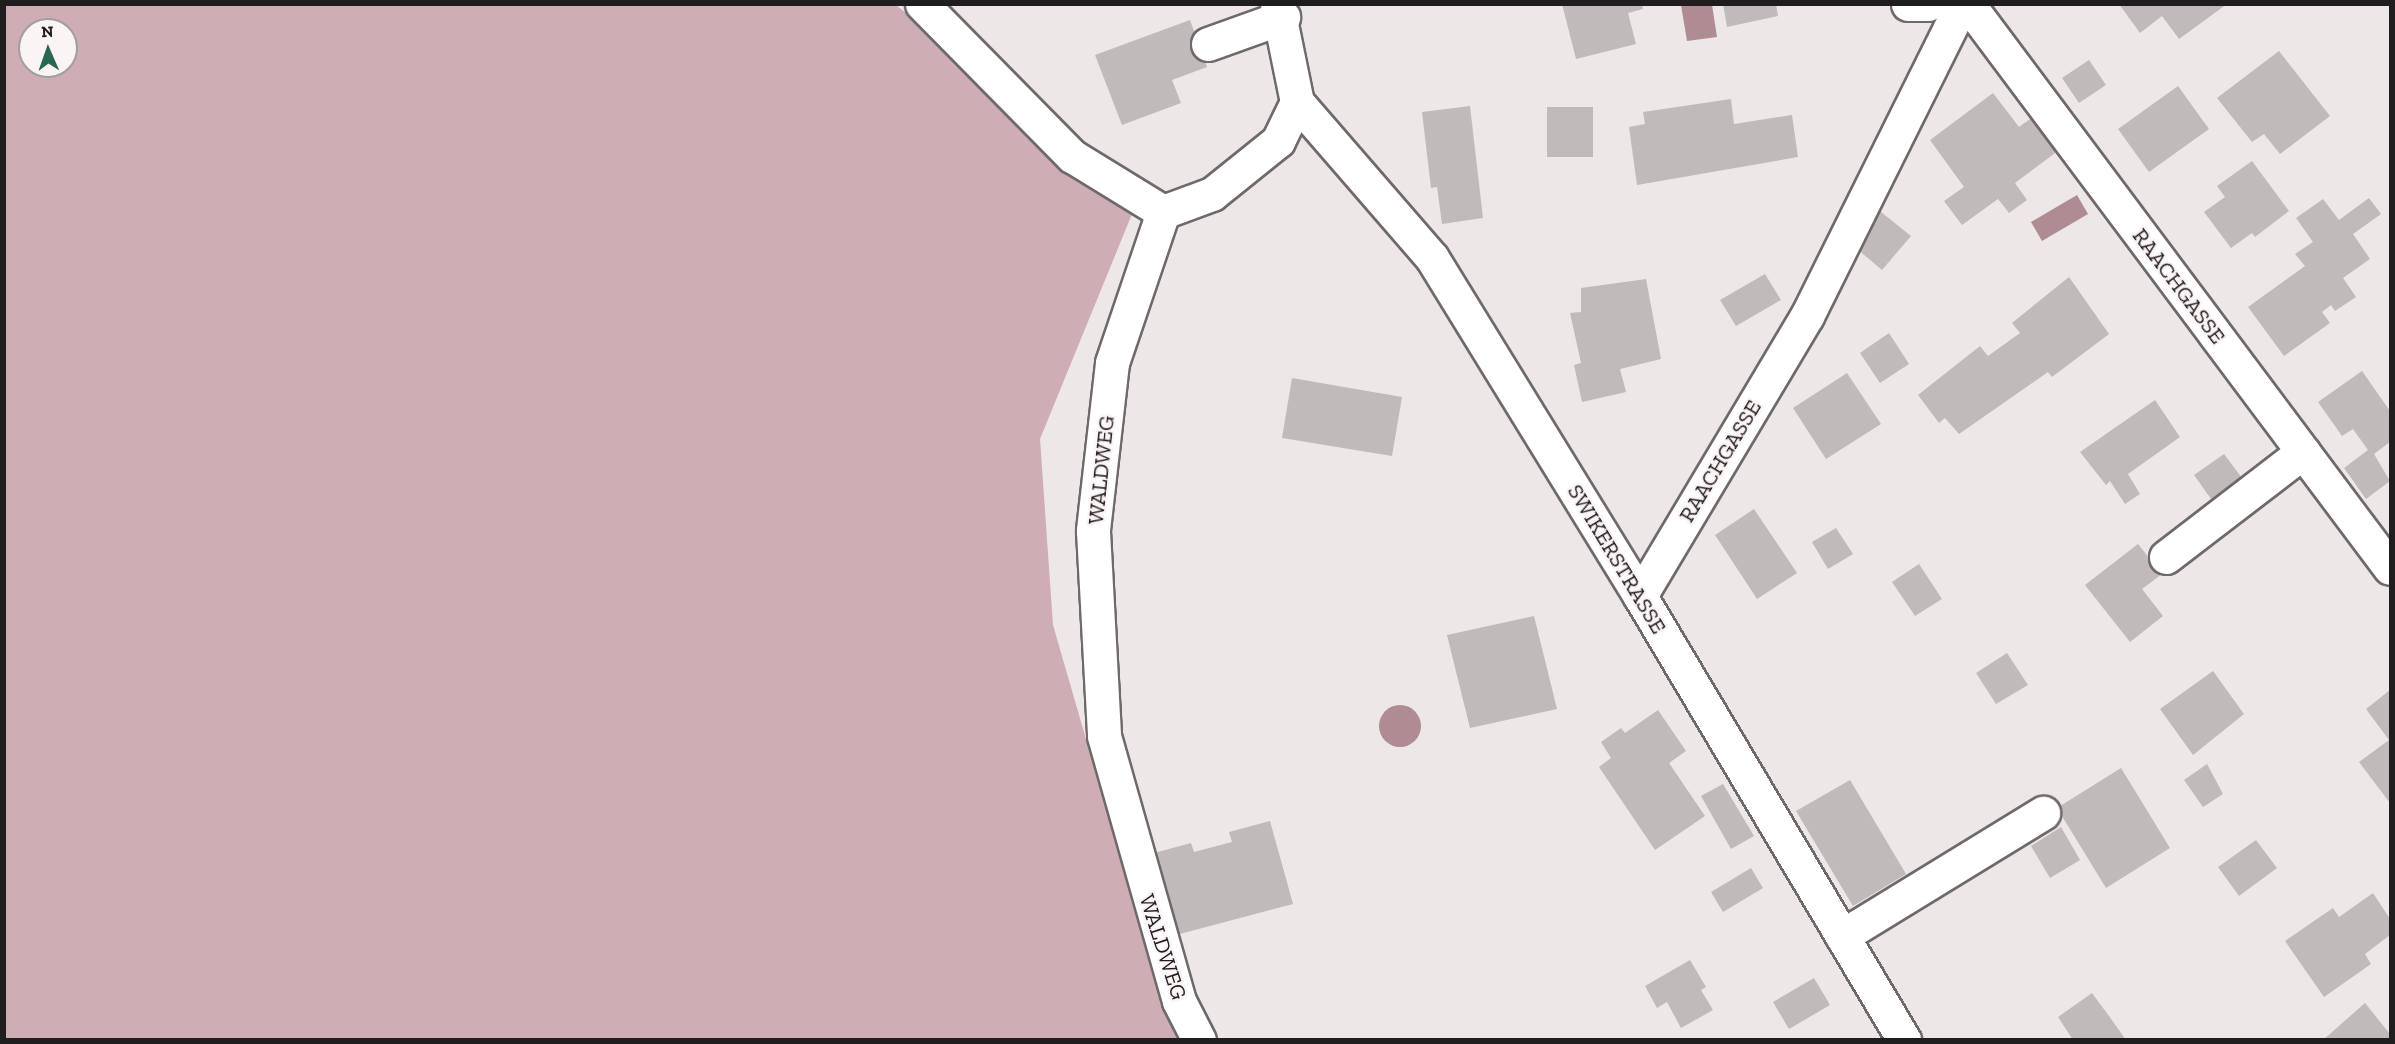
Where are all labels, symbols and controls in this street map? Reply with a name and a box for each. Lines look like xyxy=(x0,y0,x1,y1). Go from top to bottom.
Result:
north arrow xyxy=(18,18,78,78)
text: N xyxy=(41,22,54,41)
street label: RAACHGASSE xyxy=(2127,223,2231,349)
street label: RAACHGASSE xyxy=(1673,395,1767,527)
street label: WALDWEG xyxy=(1082,414,1120,526)
street label: SWIKERSTRASSE xyxy=(1562,480,1672,638)
street label: WALDWEG xyxy=(1134,891,1192,1003)

